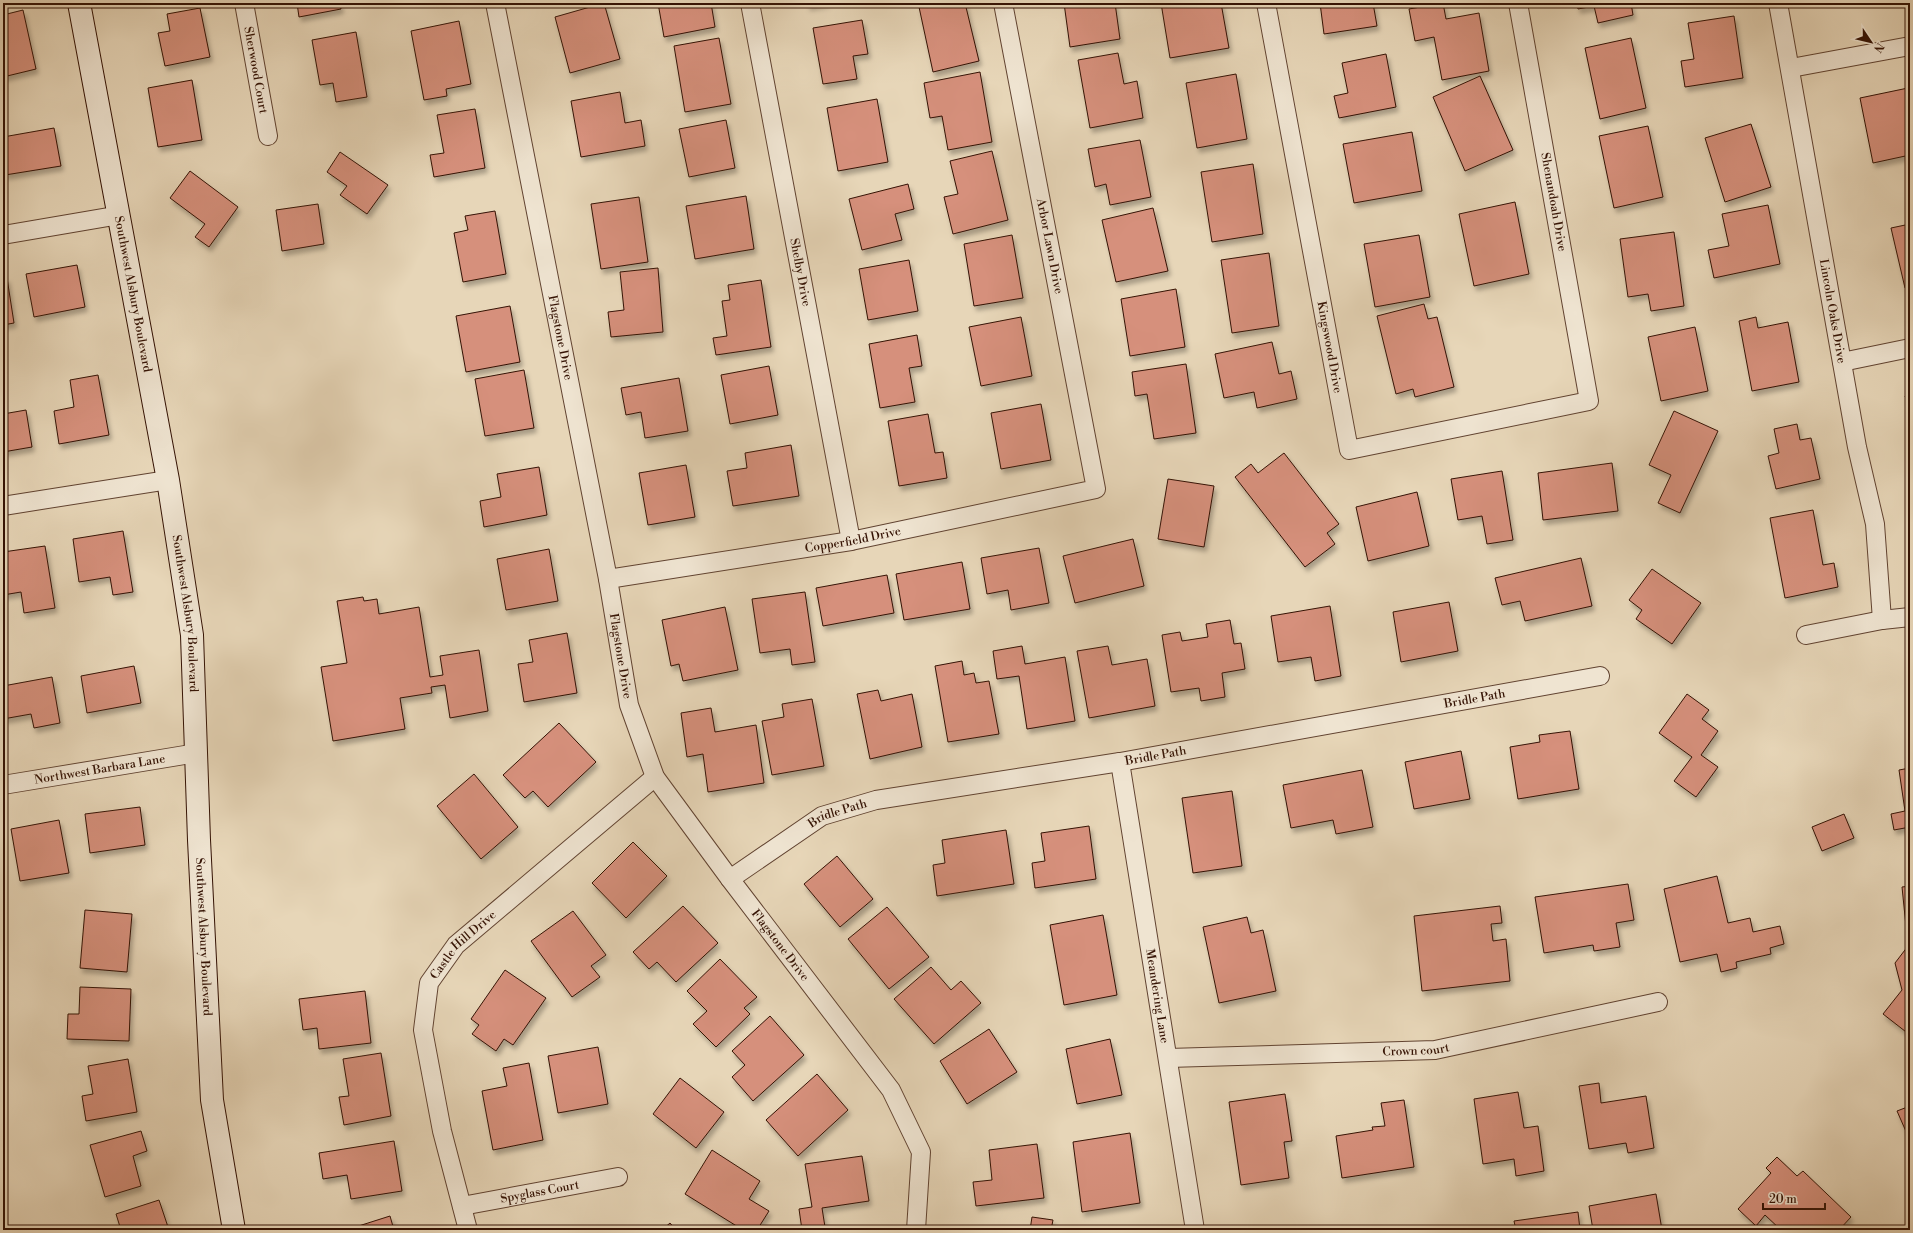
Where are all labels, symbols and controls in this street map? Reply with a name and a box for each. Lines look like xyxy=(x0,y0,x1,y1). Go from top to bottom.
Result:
north arrow xyxy=(1851,22,1891,62)
street label: Sherwood Court xyxy=(240,25,271,116)
text: N xyxy=(1870,40,1887,55)
street label: Shenandoah Drive xyxy=(1537,151,1570,253)
street label: Arbor Lawn Drive xyxy=(1033,196,1066,295)
street label: Southwest Alsbury Boulevard xyxy=(111,215,155,374)
street label: Shelby Drive xyxy=(786,237,814,308)
street label: Lincoln Oaks Drive xyxy=(1816,258,1849,365)
street label: Flagstone Drive xyxy=(544,294,576,381)
street label: Kingswood Drive xyxy=(1314,300,1345,394)
street label: Copperfield Drive xyxy=(804,524,902,556)
street label: Southwest Alsbury Boulevard xyxy=(169,534,201,693)
street label: Flagstone Drive xyxy=(606,612,635,700)
street label: Bridle Path xyxy=(1442,686,1507,712)
street label: Bridle Path xyxy=(1123,743,1188,769)
street label: Northwest Barbara Lane xyxy=(33,751,166,788)
street label: Bridle Path xyxy=(804,796,869,832)
street label: Southwest Alsbury Boulevard xyxy=(192,857,215,1016)
street label: Castle Hill Drive xyxy=(427,907,499,982)
street label: Flagstone Drive xyxy=(748,907,812,984)
street label: Meandering Lane xyxy=(1142,948,1172,1044)
street label: Crown court xyxy=(1382,1040,1452,1060)
street label: Spyglass Court xyxy=(499,1177,581,1207)
scale bar xyxy=(1763,1185,1825,1211)
text: 20 m xyxy=(1769,1192,1797,1207)

